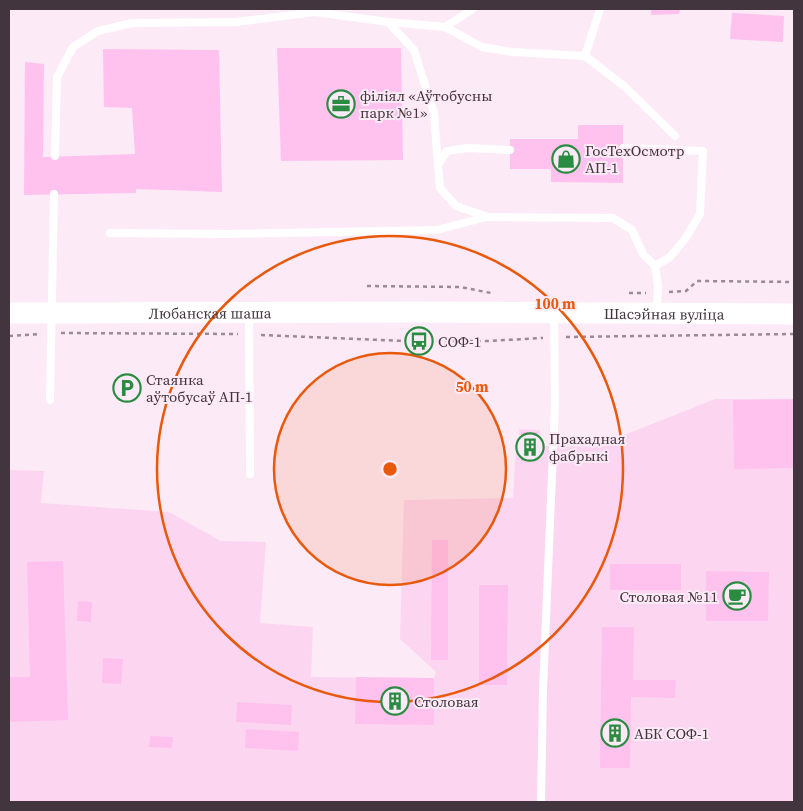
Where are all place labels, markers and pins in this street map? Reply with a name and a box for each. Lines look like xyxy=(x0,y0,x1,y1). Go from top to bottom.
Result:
place label: філіял «Аўтобусны парк №1» xyxy=(360,85,493,123)
office icon: філіял «Аўтобусны парк №1» xyxy=(326,89,356,119)
place label: ГосТехОсмотр АП-1 xyxy=(585,140,685,178)
shop icon: ГосТехОсмотр АП-1 xyxy=(551,144,581,174)
bus stop icon: СОФ-1 xyxy=(404,326,434,356)
place label: СОФ-1 xyxy=(438,331,481,352)
place label: Стаянка аўтобусаў АП-1 xyxy=(146,369,252,407)
parking icon: Стаянка аўтобусаў АП-1 xyxy=(112,373,142,403)
place label: Прахадная фабрыкі xyxy=(549,428,626,466)
building icon: Прахадная фабрыкі xyxy=(515,432,545,462)
centre of rings xyxy=(381,460,399,478)
cafe icon: Столовая №11 xyxy=(722,581,752,611)
place label: Столовая №11 xyxy=(620,586,718,607)
building icon: Столовая xyxy=(380,686,410,716)
place label: Столовая xyxy=(414,691,479,712)
building icon: АБК СОФ-1 xyxy=(600,718,630,748)
place label: АБК СОФ-1 xyxy=(634,723,709,744)

